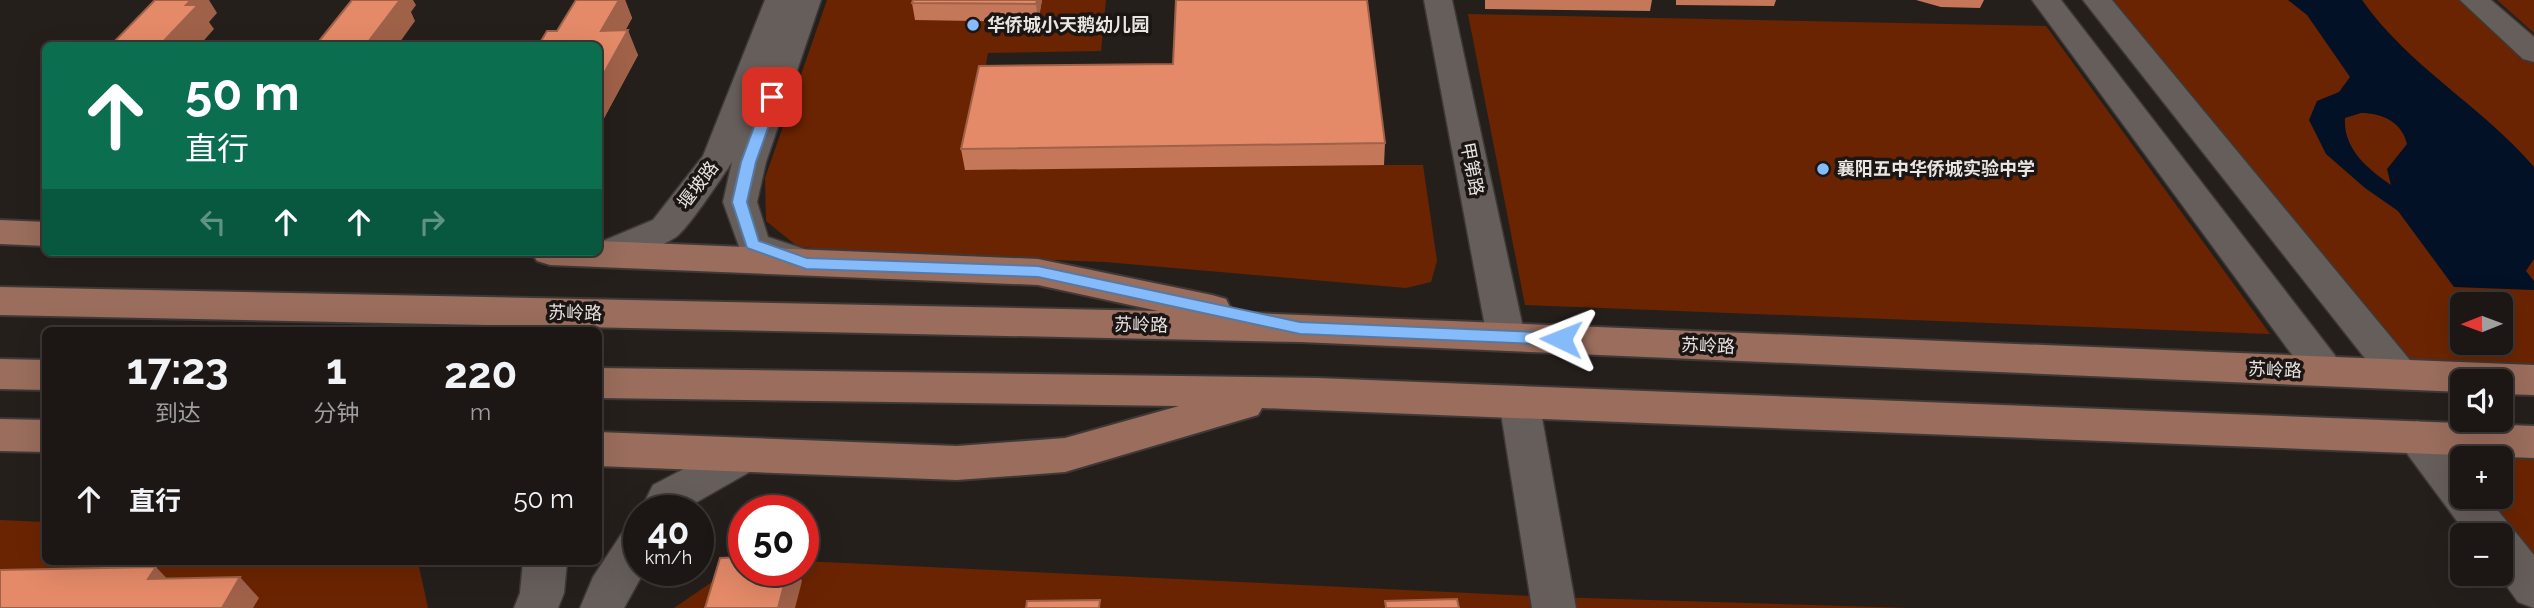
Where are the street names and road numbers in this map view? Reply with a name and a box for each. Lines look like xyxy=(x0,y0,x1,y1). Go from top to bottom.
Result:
street label: 甲第路 xyxy=(1457,140,1488,197)
street label: 堰坡路 xyxy=(673,157,722,213)
street label: 苏岭路 xyxy=(548,302,602,323)
street label: 苏岭路 xyxy=(1114,314,1168,335)
street label: 苏岭路 xyxy=(1681,334,1735,357)
street label: 苏岭路 xyxy=(2248,358,2302,381)

